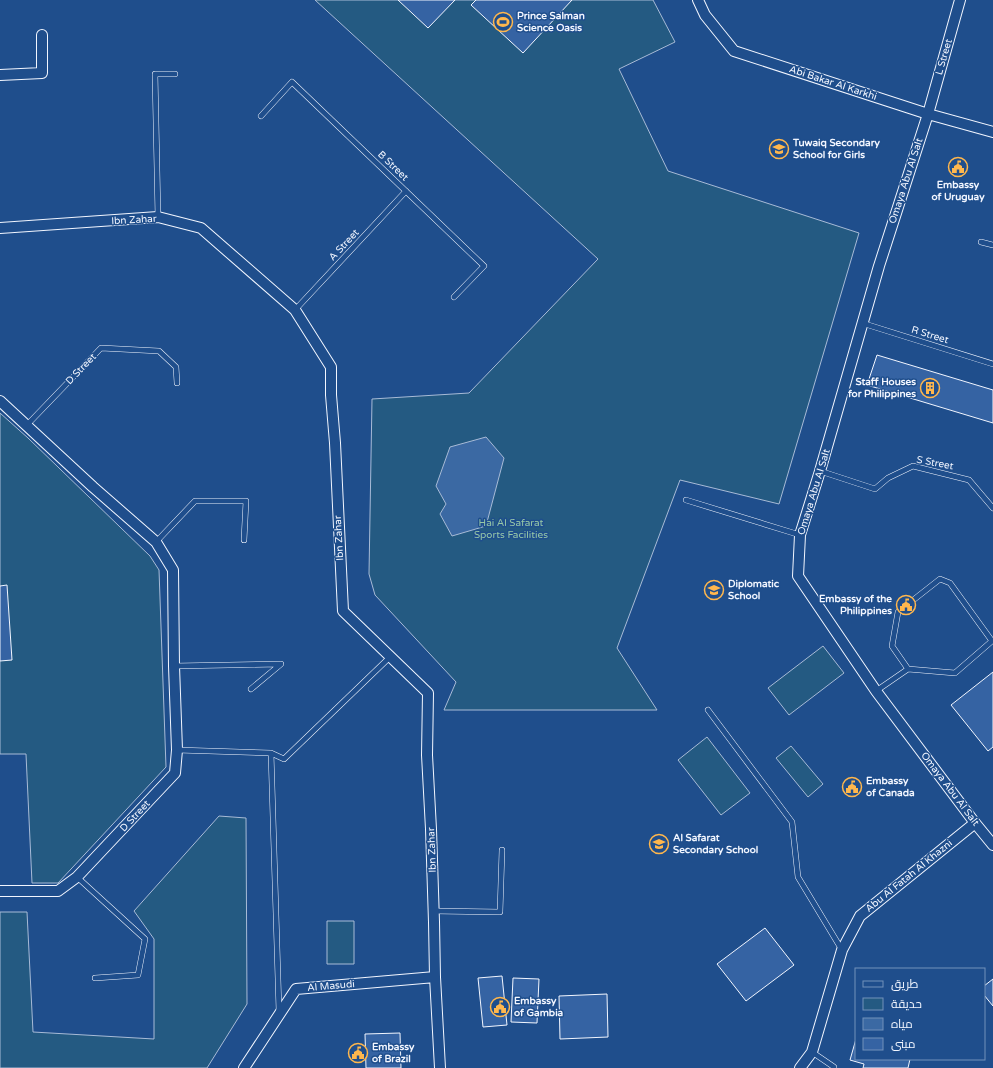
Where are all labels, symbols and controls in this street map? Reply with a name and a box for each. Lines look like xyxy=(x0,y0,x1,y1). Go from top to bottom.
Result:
place label: Prince Salman Science Oasis xyxy=(517,10,585,34)
sports icon: Prince Salman Science Oasis xyxy=(492,11,514,33)
street label: L Street xyxy=(933,37,955,76)
street label: Abi Bakar Al Karkhi xyxy=(788,63,878,103)
place label: Tuwaiq Secondary School for Girls xyxy=(792,137,880,161)
street label: Omaya Abu Al Salt xyxy=(887,137,926,225)
school or university icon: Tuwaiq Secondary School for Girls xyxy=(768,138,790,160)
street label: B Street xyxy=(375,148,411,184)
public building icon: Embassy of Uruguay xyxy=(947,156,969,178)
place label: Embassy of Uruguay xyxy=(931,179,985,203)
street label: Ibn Zahar xyxy=(111,213,157,227)
street label: A Street xyxy=(326,227,362,263)
street label: R Street xyxy=(910,324,950,346)
street label: D Street xyxy=(63,351,99,387)
place label: Staff Houses for Philippines xyxy=(847,376,916,400)
building icon: Staff Houses for Philippines xyxy=(919,377,941,399)
street label: Omaya Abu Al Salt xyxy=(795,447,833,536)
street label: S Street xyxy=(916,454,955,472)
street label: Ibn Zahar xyxy=(332,515,346,561)
park label: Hai Al Safarat Sports Facilities xyxy=(474,517,548,541)
place label: Diplomatic School xyxy=(728,578,780,602)
school or university icon: Diplomatic School xyxy=(703,579,725,601)
place label: Embassy of the Philippines xyxy=(819,593,892,617)
public building icon: Embassy of the Philippines xyxy=(895,594,917,616)
street label: Omaya Abu Al Salt xyxy=(918,750,982,828)
place label: Embassy of Canada xyxy=(866,775,915,799)
public building icon: Embassy of Canada xyxy=(841,776,863,798)
street label: D Street xyxy=(117,798,153,834)
street label: Ibn Zahar xyxy=(425,827,439,873)
place label: Al Safarat Secondary School xyxy=(673,832,758,856)
school or university icon: Al Safarat Secondary School xyxy=(648,833,670,855)
street label: Abu Al Fatah Al Khazni xyxy=(863,837,955,915)
legend xyxy=(855,968,985,1060)
text: طريق xyxy=(891,977,919,991)
street label: Al Masudi xyxy=(307,978,355,994)
place label: Embassy of Gambia xyxy=(514,995,564,1019)
public building icon: Embassy of Gambia xyxy=(489,996,511,1018)
text: حديقة xyxy=(891,997,922,1011)
text: مياه xyxy=(891,1017,913,1031)
text: مبنى xyxy=(891,1037,916,1051)
place label: Embassy of Brazil xyxy=(372,1041,415,1065)
public building icon: Embassy of Brazil xyxy=(347,1042,369,1064)

